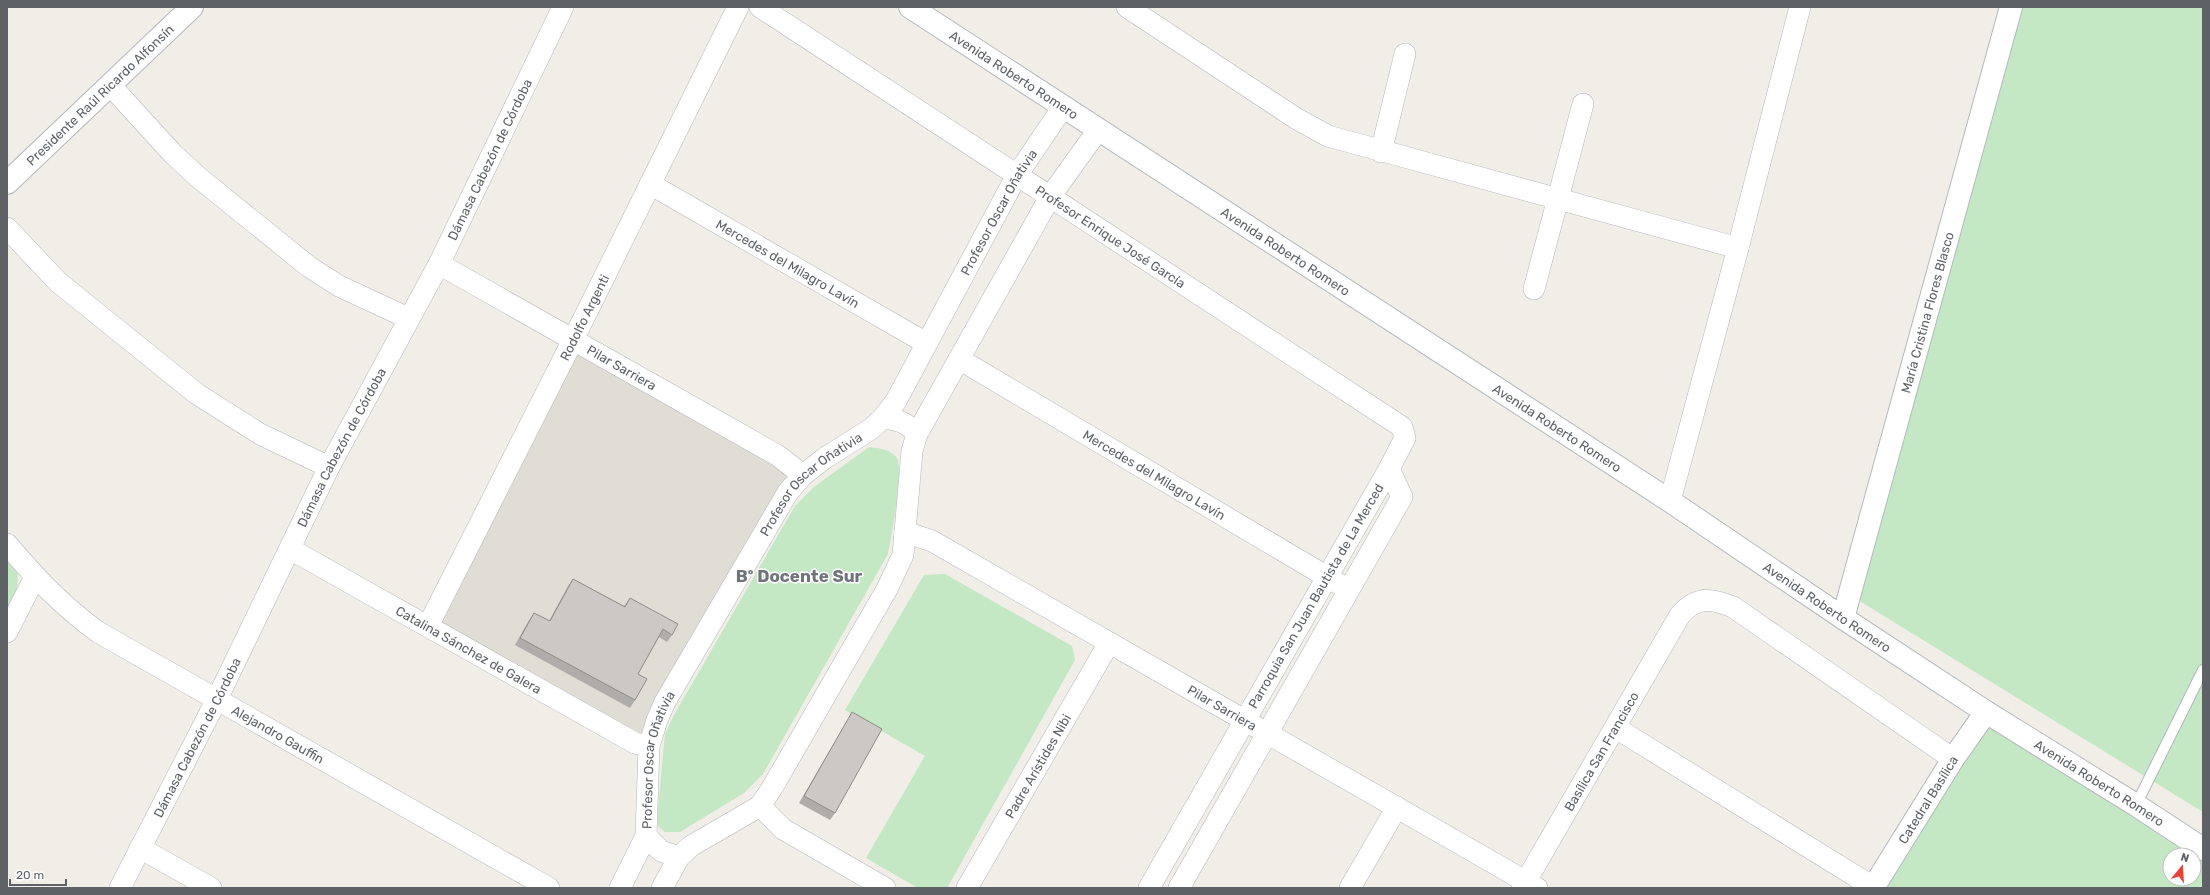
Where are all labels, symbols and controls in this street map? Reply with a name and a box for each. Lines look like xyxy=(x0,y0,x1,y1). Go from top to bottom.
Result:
street label: Presidente Raúl Ricardo Alfonsín xyxy=(23,21,176,168)
street label: Avenida Roberto Romero xyxy=(947,27,1081,122)
street label: Dámasa Cabezón de Córdoba xyxy=(444,76,535,243)
street label: Profesor Oscar Oñativia xyxy=(957,146,1040,278)
street label: Profesor Enrique José García xyxy=(1033,182,1188,291)
street label: Avenida Roberto Romero xyxy=(1218,204,1353,298)
street label: Mercedes del Milagro Lavín xyxy=(713,216,862,311)
street label: María Cristina Flores Blasco xyxy=(1898,230,1956,395)
street label: Rodolfo Argenti xyxy=(556,272,612,363)
street label: Pilar Sarriera xyxy=(584,342,659,393)
street label: Dámasa Cabezón de Córdoba xyxy=(294,365,389,529)
street label: Avenida Roberto Romero xyxy=(1490,380,1624,475)
street label: Mercedes del Milagro Lavín xyxy=(1080,427,1228,523)
street label: Profesor Oscar Oñativia xyxy=(757,429,865,538)
street label: Parroquia San Juan Bautista de La Merced xyxy=(1245,481,1387,711)
street label: Avenida Roberto Romero xyxy=(1761,559,1894,655)
district label: Bº Docente Sur xyxy=(736,566,863,586)
street label: Catalina Sánchez de Galera xyxy=(393,603,544,696)
street label: Dámasa Cabezón de Córdoba xyxy=(150,655,243,820)
street label: Pilar Sarriera xyxy=(1185,682,1259,733)
street label: Profesor Oscar Oñativia xyxy=(639,688,677,829)
street label: Basílica San Francisco xyxy=(1561,689,1641,813)
street label: Alejandro Gauffin xyxy=(229,702,327,766)
street label: Padre Arístides Nibi xyxy=(1002,711,1074,821)
street label: Avenida Roberto Romero xyxy=(2032,736,2167,829)
street label: Catedral Basílica xyxy=(1895,753,1961,846)
north arrow xyxy=(2162,847,2202,887)
text: N xyxy=(2179,851,2191,865)
scale bar xyxy=(10,861,66,887)
text: 20 m xyxy=(16,868,44,882)

